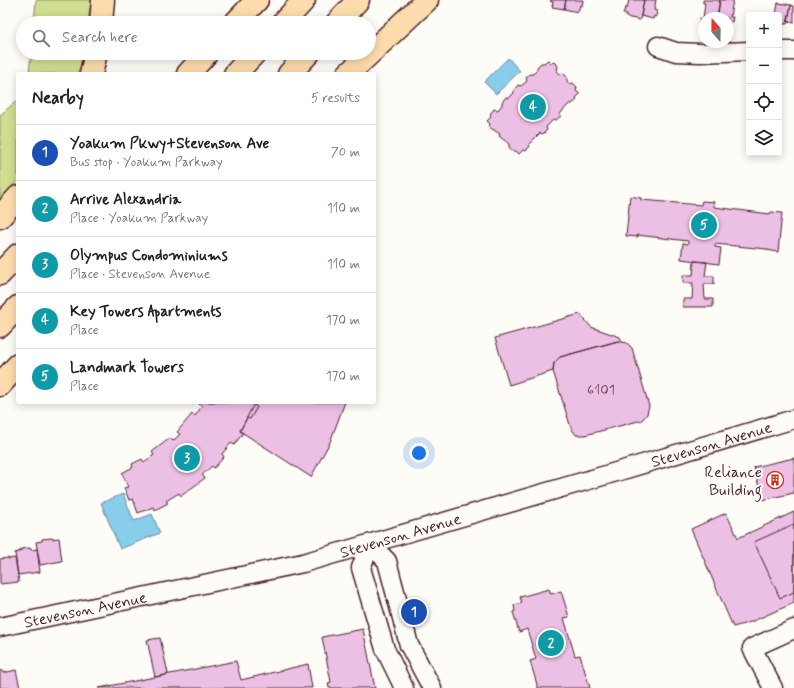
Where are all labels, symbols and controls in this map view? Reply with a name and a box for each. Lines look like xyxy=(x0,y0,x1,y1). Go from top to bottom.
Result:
north arrow xyxy=(698,12,734,48)
map controls xyxy=(746,12,782,156)
button: + xyxy=(746,12,782,48)
search box xyxy=(16,16,376,60)
icon: search xyxy=(30,27,52,49)
text: Search here xyxy=(62,28,138,48)
button: − xyxy=(746,48,782,84)
button: locate xyxy=(746,84,782,120)
text: Nearby xyxy=(32,87,84,109)
text: 5 results xyxy=(311,90,360,107)
pin: 4 xyxy=(520,92,546,122)
button: layers xyxy=(746,120,782,156)
text: Yoakum Pkwy+Stevenson Ave xyxy=(70,134,269,154)
text: 1 xyxy=(42,144,48,161)
text: 70 m xyxy=(331,144,360,161)
text: Bus stop · Yoakum Parkway xyxy=(70,154,223,171)
text: Arrive Alexandria xyxy=(70,190,181,210)
text: 2 xyxy=(42,200,48,217)
text: 110 m xyxy=(327,200,360,217)
text: Place · Yoakum Parkway xyxy=(70,210,208,227)
pin: 5 xyxy=(691,210,717,240)
text: Olympus Condominiums xyxy=(70,246,228,266)
text: 3 xyxy=(42,256,48,273)
text: 110 m xyxy=(327,256,360,273)
text: Place · Stevenson Avenue xyxy=(70,266,210,283)
text: Key Towers Apartments xyxy=(70,302,222,322)
text: 4 xyxy=(41,312,49,329)
text: 170 m xyxy=(326,312,360,329)
text: Place xyxy=(70,322,99,339)
text: Landmark Towers xyxy=(70,358,184,378)
text: 5 xyxy=(41,368,49,385)
text: 170 m xyxy=(326,368,360,385)
text: Place xyxy=(70,378,99,395)
house number: 6101 xyxy=(587,381,615,399)
street label: Stevenson Avenue xyxy=(649,417,775,473)
pin: 3 xyxy=(174,443,200,473)
your location xyxy=(409,443,429,463)
place label: Reliance Building xyxy=(705,462,762,502)
building icon: Reliance Building xyxy=(765,470,785,490)
street label: Stevenson Avenue xyxy=(338,509,464,564)
street label: Stevenson Avenue xyxy=(22,587,149,634)
pin: 1 xyxy=(401,597,427,627)
pin: 2 xyxy=(538,628,564,658)

